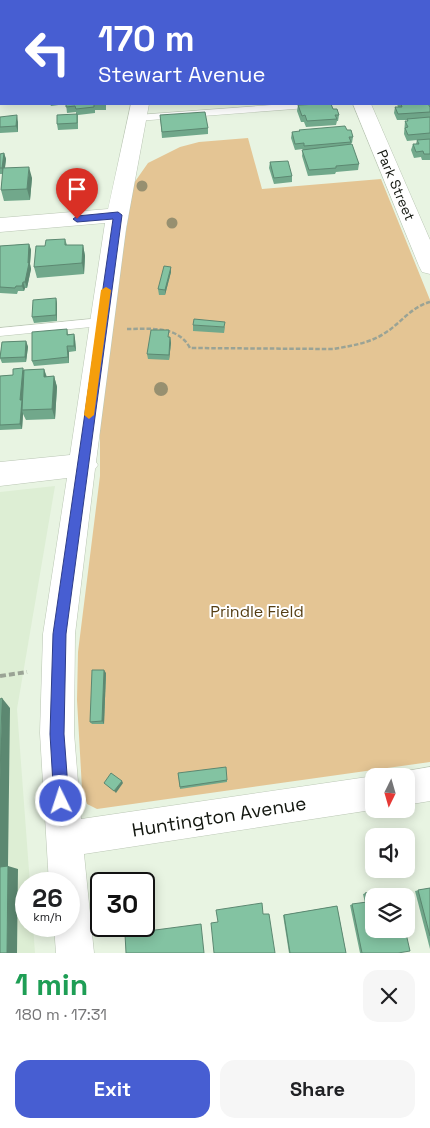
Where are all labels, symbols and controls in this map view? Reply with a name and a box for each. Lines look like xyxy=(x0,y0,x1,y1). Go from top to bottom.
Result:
text: 170 m xyxy=(98,17,195,61)
icon: left xyxy=(15,20,80,85)
text: Stewart Avenue xyxy=(98,60,266,88)
street label: Park Street xyxy=(373,147,419,223)
pin xyxy=(56,168,98,219)
icon: arrive xyxy=(63,175,91,203)
park label: Prindle Field xyxy=(210,601,304,622)
north arrow xyxy=(365,768,415,818)
map controls xyxy=(365,768,415,938)
position arrow xyxy=(34,774,86,826)
street label: Huntington Avenue xyxy=(130,790,308,843)
button: sound xyxy=(365,828,415,878)
speed limit sign: 30 xyxy=(90,872,155,937)
text: 26 xyxy=(32,882,63,914)
button: layers xyxy=(365,888,415,938)
text: km/h xyxy=(33,909,62,925)
text: 1 min xyxy=(15,965,88,1004)
button: close xyxy=(363,970,415,1022)
text: 180 m · 17:31 xyxy=(15,1004,107,1025)
button: Exit xyxy=(15,1060,210,1118)
button: Share xyxy=(220,1060,415,1118)

